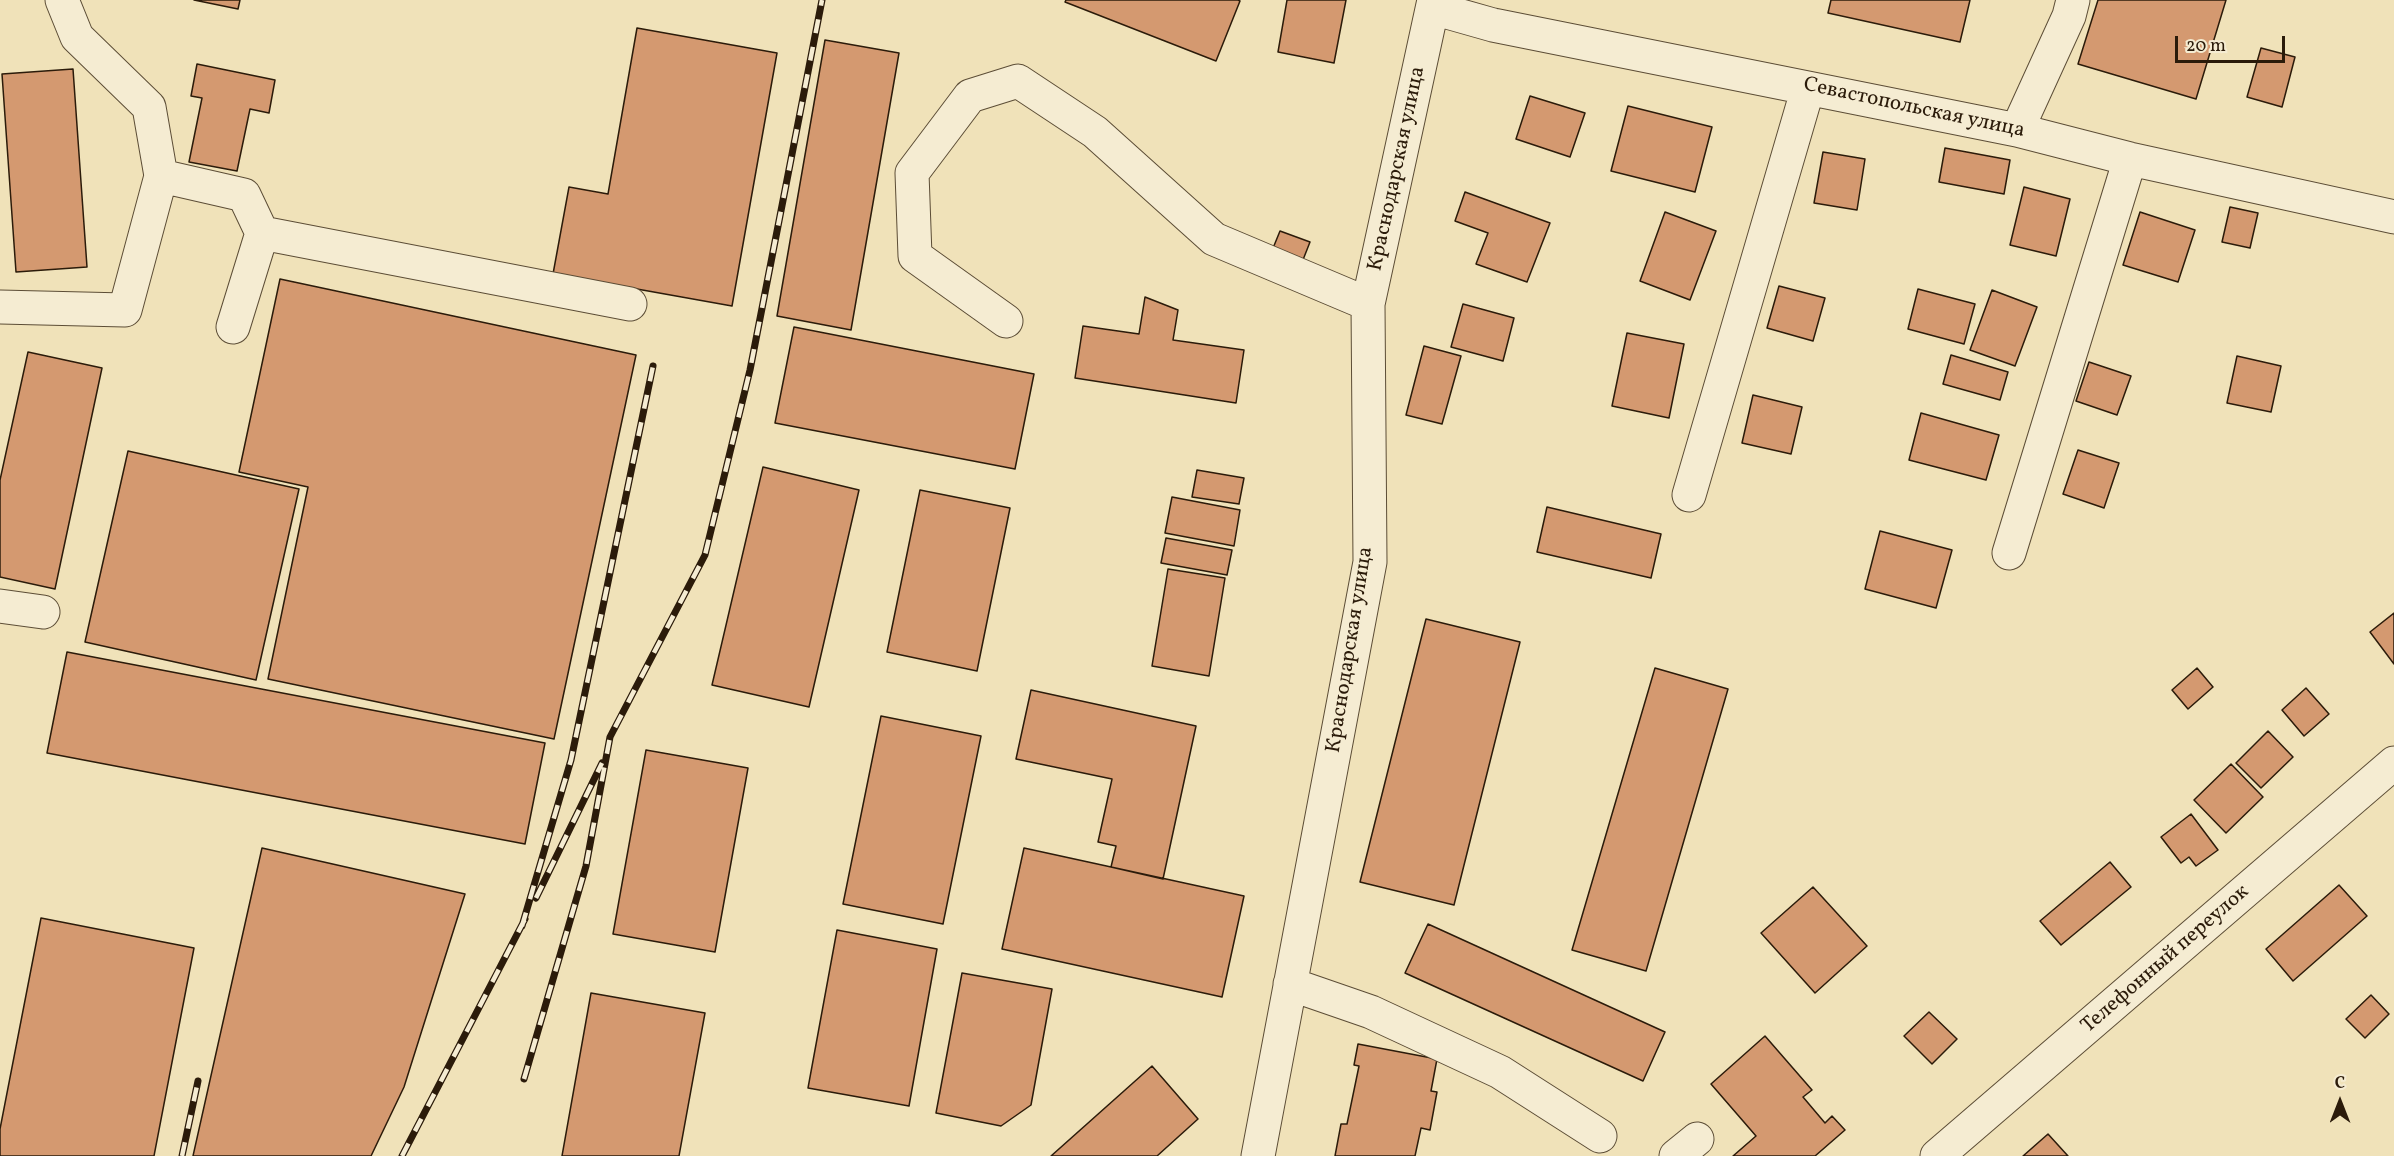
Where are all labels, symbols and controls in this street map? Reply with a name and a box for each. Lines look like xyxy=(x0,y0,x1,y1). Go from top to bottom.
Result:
scale bar xyxy=(2178,24,2288,62)
text: 20 m xyxy=(2186,34,2226,59)
street label: Краснодарская улица xyxy=(1364,64,1432,274)
street label: Севастопольская улица xyxy=(1801,73,2027,145)
street label: Краснодарская улица xyxy=(1322,545,1380,755)
street label: Телефонный переулок xyxy=(2077,880,2255,1040)
north arrow xyxy=(2310,1072,2370,1132)
text: С xyxy=(2335,1073,2345,1095)

